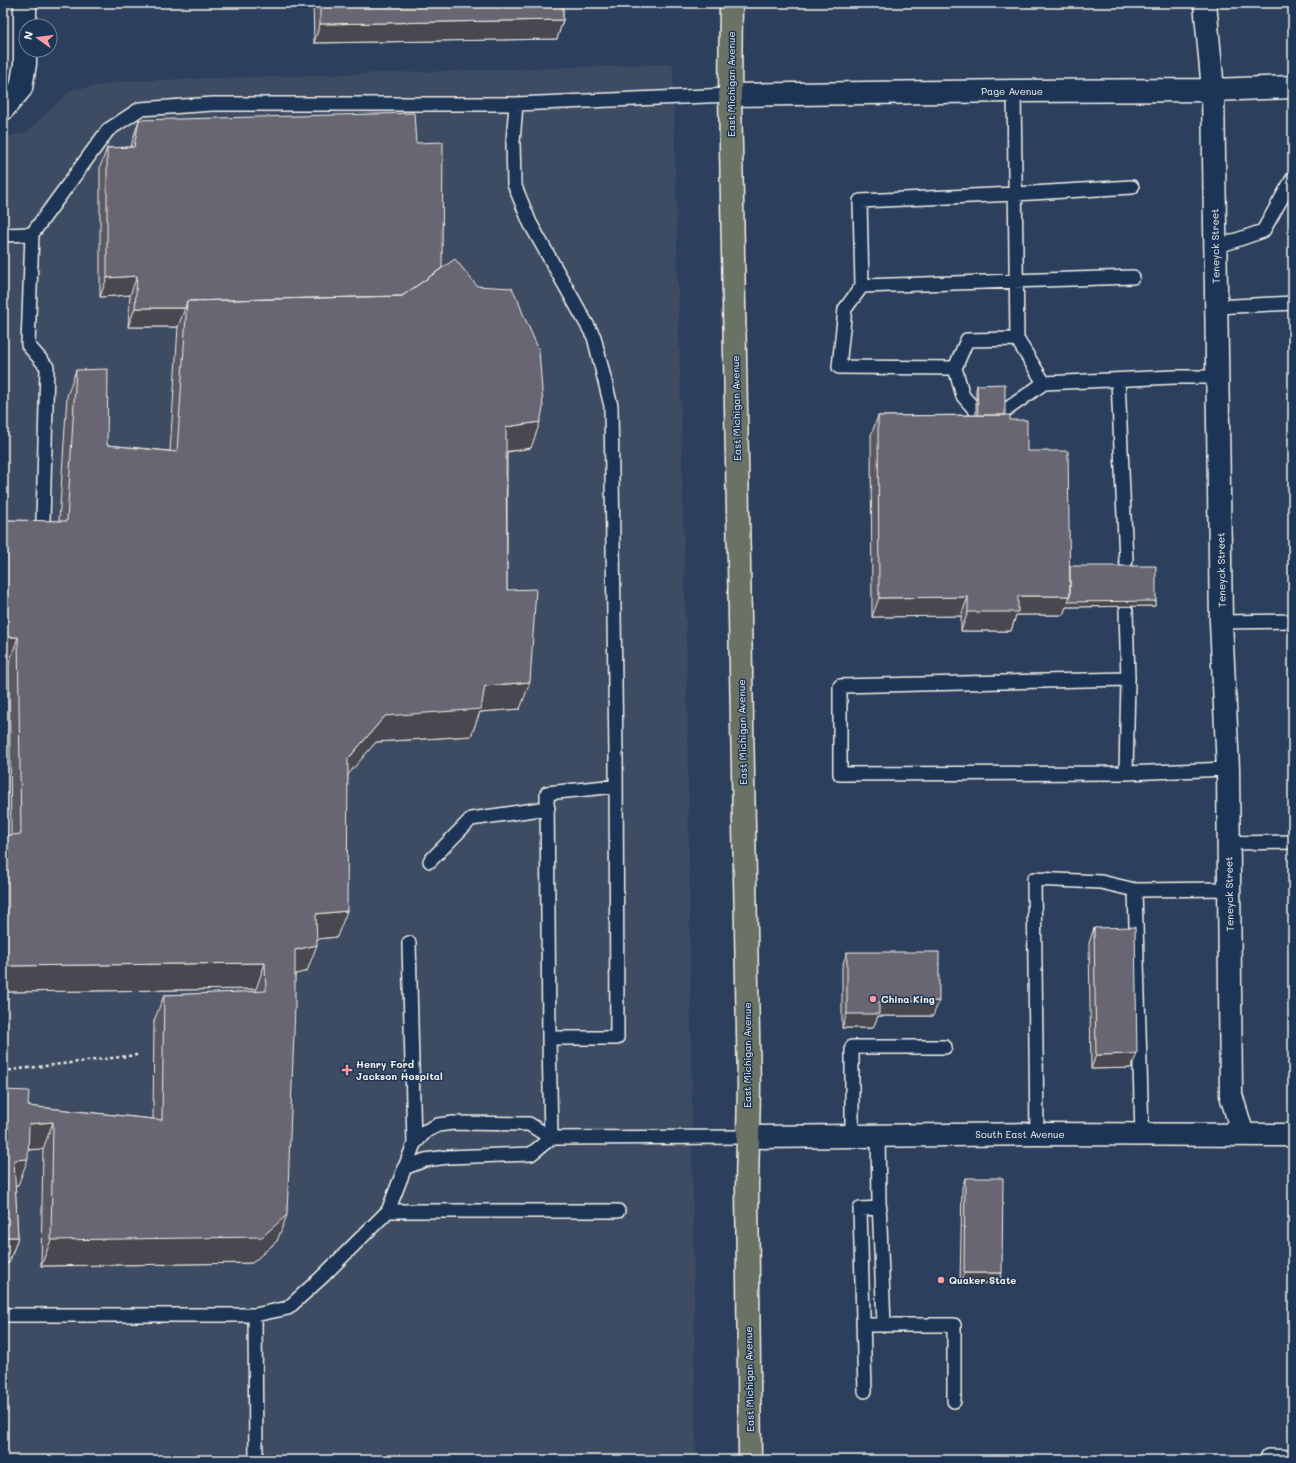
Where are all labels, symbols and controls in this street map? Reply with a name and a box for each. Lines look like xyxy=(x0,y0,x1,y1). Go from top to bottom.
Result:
north arrow xyxy=(18,18,58,58)
text: N xyxy=(20,30,36,41)
street label: East Michigan Avenue xyxy=(724,31,738,137)
street label: Page Avenue xyxy=(981,84,1043,98)
street label: Teneyck Street xyxy=(1207,208,1223,284)
street label: East Michigan Avenue xyxy=(728,355,744,461)
street label: Teneyck Street xyxy=(1213,532,1229,608)
street label: East Michigan Avenue xyxy=(734,679,750,785)
street label: Teneyck Street xyxy=(1221,856,1237,932)
place label: China King xyxy=(881,992,935,1006)
marker: China King xyxy=(868,994,878,1004)
street label: East Michigan Avenue xyxy=(740,1002,754,1108)
place label: Henry Ford Jackson Hospital xyxy=(356,1057,443,1083)
marker: Henry Ford Jackson Hospital xyxy=(341,1064,353,1076)
street label: South East Avenue xyxy=(975,1127,1065,1141)
place label: Quaker State xyxy=(949,1273,1016,1287)
marker: Quaker State xyxy=(936,1275,946,1285)
street label: East Michigan Avenue xyxy=(741,1326,757,1432)

